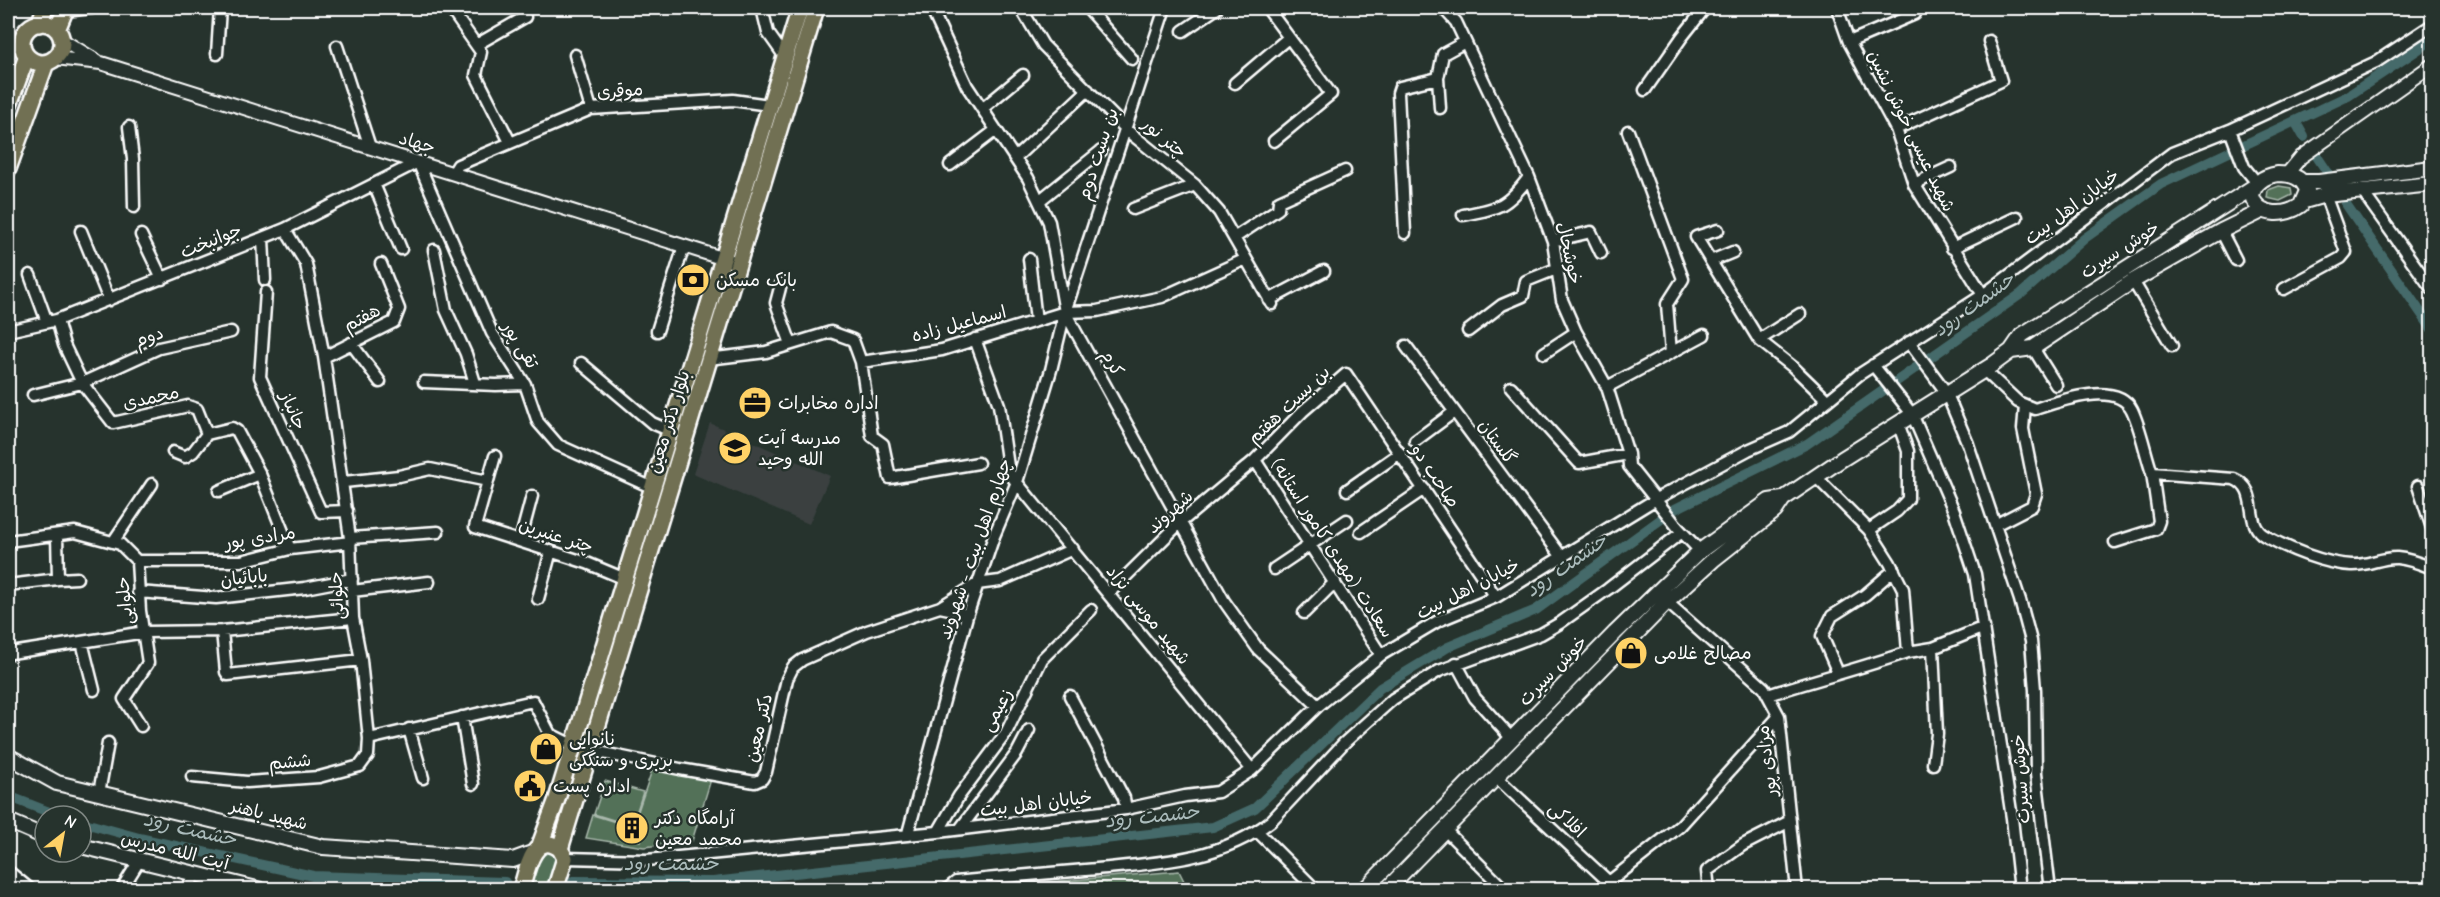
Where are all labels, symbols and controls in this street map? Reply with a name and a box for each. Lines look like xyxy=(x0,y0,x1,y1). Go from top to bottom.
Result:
street label: شهید عیسی خوش نشین xyxy=(1863,47,1959,215)
street label: موقری xyxy=(596,79,644,103)
street label: بن بست دوم xyxy=(1073,105,1126,204)
street label: چتر نور xyxy=(1136,113,1191,164)
street label: جهاد xyxy=(396,128,438,158)
street label: خیابان اهل بیت xyxy=(2021,165,2123,249)
street label: خوش سیرت xyxy=(2077,217,2163,283)
street label: جوانبخت xyxy=(177,219,245,263)
street label: خوشحال xyxy=(1552,220,1586,286)
bank icon: بانک مسکن xyxy=(675,262,711,298)
water label: حشمت رود xyxy=(1929,267,2019,341)
place label: بانک مسکن xyxy=(716,270,797,291)
street label: هفتم xyxy=(340,300,385,339)
street label: اسماعیل زاده xyxy=(909,301,1009,347)
street label: تقی پور xyxy=(495,316,543,374)
street label: دوم xyxy=(132,322,167,355)
street label: کرم xyxy=(1094,346,1128,382)
street label: بن بست هفتم xyxy=(1243,362,1337,451)
street label: بلوار دکتر معین xyxy=(643,368,695,476)
street label: محمدی xyxy=(121,382,181,414)
office icon: اداره مخابرات xyxy=(737,385,773,421)
street label: جانباز xyxy=(275,387,311,433)
place label: اداره مخابرات xyxy=(778,393,878,414)
street label: گلستان xyxy=(1474,415,1520,469)
place label: مدرسه آیت الله وحید xyxy=(758,428,841,470)
school or university icon: مدرسه آیت الله وحید xyxy=(717,430,753,466)
street label: صاحب دو xyxy=(1405,439,1464,512)
street label: سعادت (مهدی کامور استانه) xyxy=(1266,454,1398,642)
street label: چهارم اهل بیت - شهروند xyxy=(934,456,1019,643)
street label: شهروند xyxy=(1142,486,1198,538)
street label: چتر عنبرین xyxy=(516,514,596,559)
street label: مرادی پور xyxy=(221,522,297,555)
water label: حشمت رود xyxy=(1521,528,1612,602)
street label: خیابان اهل بیت xyxy=(1413,554,1523,624)
street label: شهید موسی نژاد xyxy=(1102,561,1194,669)
street label: بابائیان xyxy=(219,565,269,591)
street label: حلوائی xyxy=(325,571,350,620)
street label: حلوایی xyxy=(112,576,139,626)
street label: خوش سیرت xyxy=(1514,632,1592,710)
shop icon: مصالح غلامی xyxy=(1613,635,1649,671)
place label: مصالح غلامی xyxy=(1654,643,1752,665)
street label: زعیمی xyxy=(977,685,1017,735)
street label: دکتر معین xyxy=(741,692,777,764)
street label: مرادی پور xyxy=(1752,724,1783,800)
place label: نانوایی بربری و سنگکی xyxy=(569,729,673,771)
shop icon: نانوایی بربری و سنگکی xyxy=(528,731,564,767)
street label: خوش سیرت xyxy=(2007,734,2035,824)
street label: ششم xyxy=(268,750,312,777)
public building icon: اداره پست xyxy=(512,768,548,804)
place label: اداره پست xyxy=(553,776,630,798)
street label: خیابان اهل بیت xyxy=(979,787,1093,821)
street label: شهید باهنر xyxy=(226,795,310,835)
street label: افلاکی xyxy=(1544,798,1590,842)
water label: حشمت رود xyxy=(1104,800,1201,832)
north arrow xyxy=(33,804,93,864)
water label: حشمت رود xyxy=(141,807,239,851)
place label: آرامگاه دکتر محمد معین xyxy=(653,808,742,850)
building icon: آرامگاه دکتر محمد معین xyxy=(614,810,650,846)
text: N xyxy=(61,812,79,832)
street label: آیت الله مدرس xyxy=(119,827,233,875)
water label: حشمت رود xyxy=(624,852,719,875)

